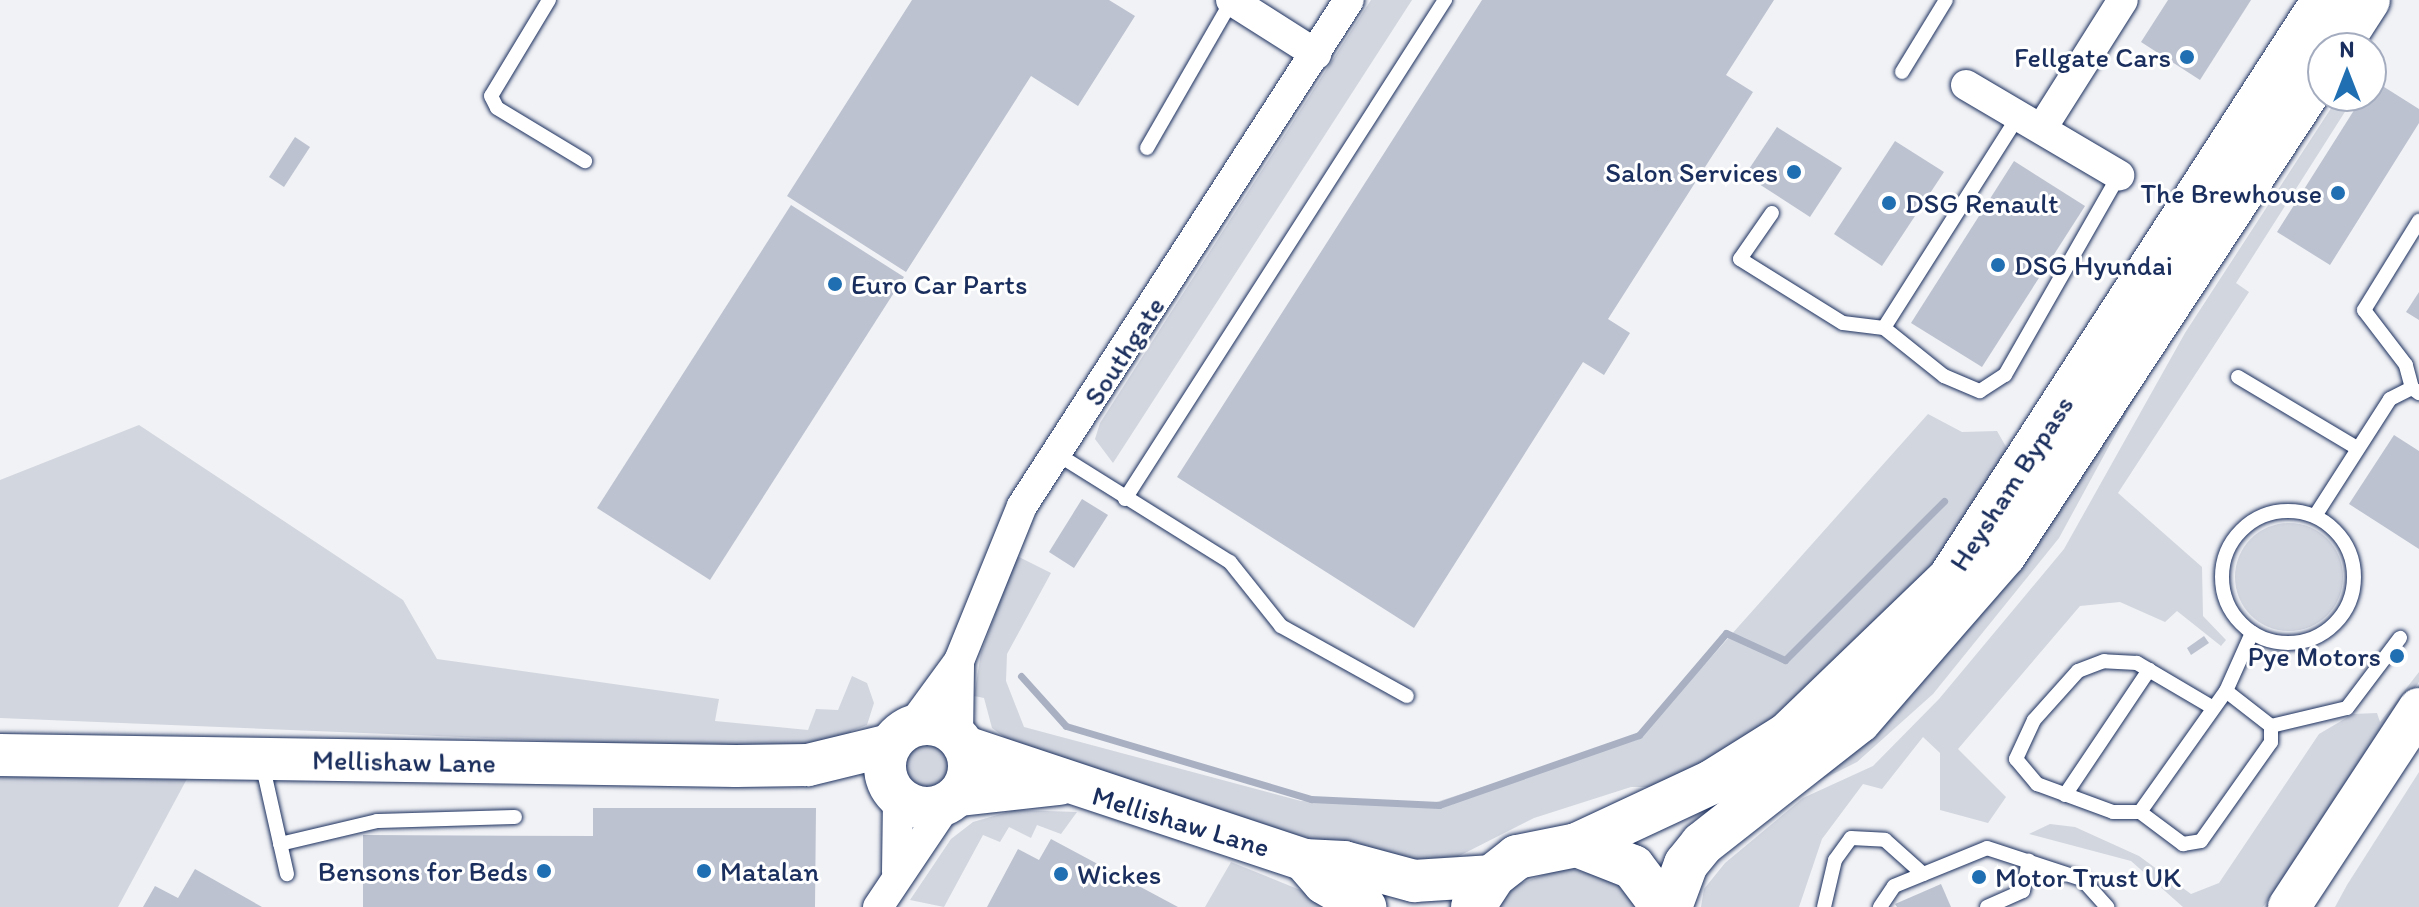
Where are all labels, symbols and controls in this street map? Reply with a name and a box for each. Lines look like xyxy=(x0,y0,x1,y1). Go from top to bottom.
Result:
north arrow xyxy=(2307,32,2387,112)
text: N xyxy=(2340,36,2354,63)
place label: Fellgate Cars xyxy=(2014,40,2171,74)
marker: Fellgate Cars xyxy=(2178,48,2196,66)
place label: Salon Services xyxy=(1605,155,1778,189)
marker: Salon Services xyxy=(1785,163,1803,181)
place label: The Brewhouse xyxy=(2139,176,2322,210)
marker: The Brewhouse xyxy=(2329,184,2347,202)
place label: DSG Renault xyxy=(1905,186,2059,220)
marker: DSG Renault xyxy=(1880,194,1898,212)
place label: DSG Hyundai xyxy=(2014,248,2173,282)
marker: DSG Hyundai xyxy=(1989,256,2007,274)
place label: Euro Car Parts xyxy=(851,267,1027,301)
marker: Euro Car Parts xyxy=(826,275,844,293)
street label: Southgate xyxy=(1076,290,1172,412)
street label: Heysham Bypass xyxy=(1942,389,2080,577)
place label: Pye Motors xyxy=(2248,639,2381,673)
marker: Pye Motors xyxy=(2388,647,2406,665)
street label: Mellishaw Lane xyxy=(312,743,496,779)
street label: Mellishaw Lane xyxy=(1088,778,1274,864)
place label: Bensons for Beds xyxy=(319,854,528,888)
place label: Matalan xyxy=(720,854,819,888)
place label: Wickes xyxy=(1077,857,1161,891)
place label: Motor Trust UK xyxy=(1995,860,2179,894)
marker: Bensons for Beds xyxy=(535,862,553,880)
marker: Matalan xyxy=(695,862,713,880)
marker: Wickes xyxy=(1052,865,1070,883)
marker: Motor Trust UK xyxy=(1970,868,1988,886)

